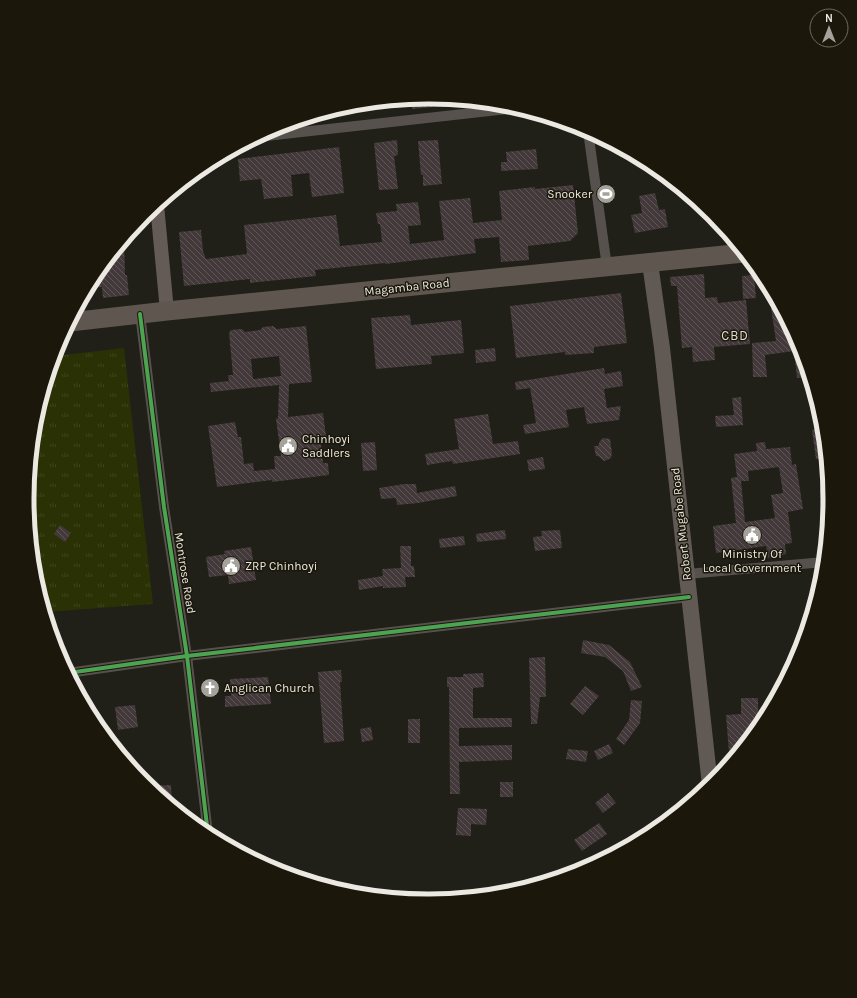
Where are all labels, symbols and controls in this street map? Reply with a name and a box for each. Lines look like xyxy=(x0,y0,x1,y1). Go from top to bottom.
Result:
north arrow xyxy=(809,8,849,48)
text: N xyxy=(825,12,833,25)
sports icon: Snooker xyxy=(595,183,617,205)
place label: Snooker xyxy=(547,187,593,201)
street label: Magamba Road xyxy=(364,276,450,298)
district label: CBD xyxy=(721,328,749,343)
place label: Chinhoyi Saddlers xyxy=(302,432,350,460)
public building icon: Chinhoyi Saddlers xyxy=(277,435,299,457)
street label: Robert Mugabe Road xyxy=(668,467,694,581)
public building icon: Ministry Of Local Government xyxy=(741,524,763,546)
street label: Montrose Road xyxy=(172,531,198,615)
place label: Ministry Of Local Government xyxy=(703,547,802,575)
public building icon: ZRP Chinhoyi xyxy=(220,555,242,577)
place label: ZRP Chinhoyi xyxy=(245,559,317,573)
church icon: Anglican Church xyxy=(199,677,221,699)
place label: Anglican Church xyxy=(224,681,314,695)

